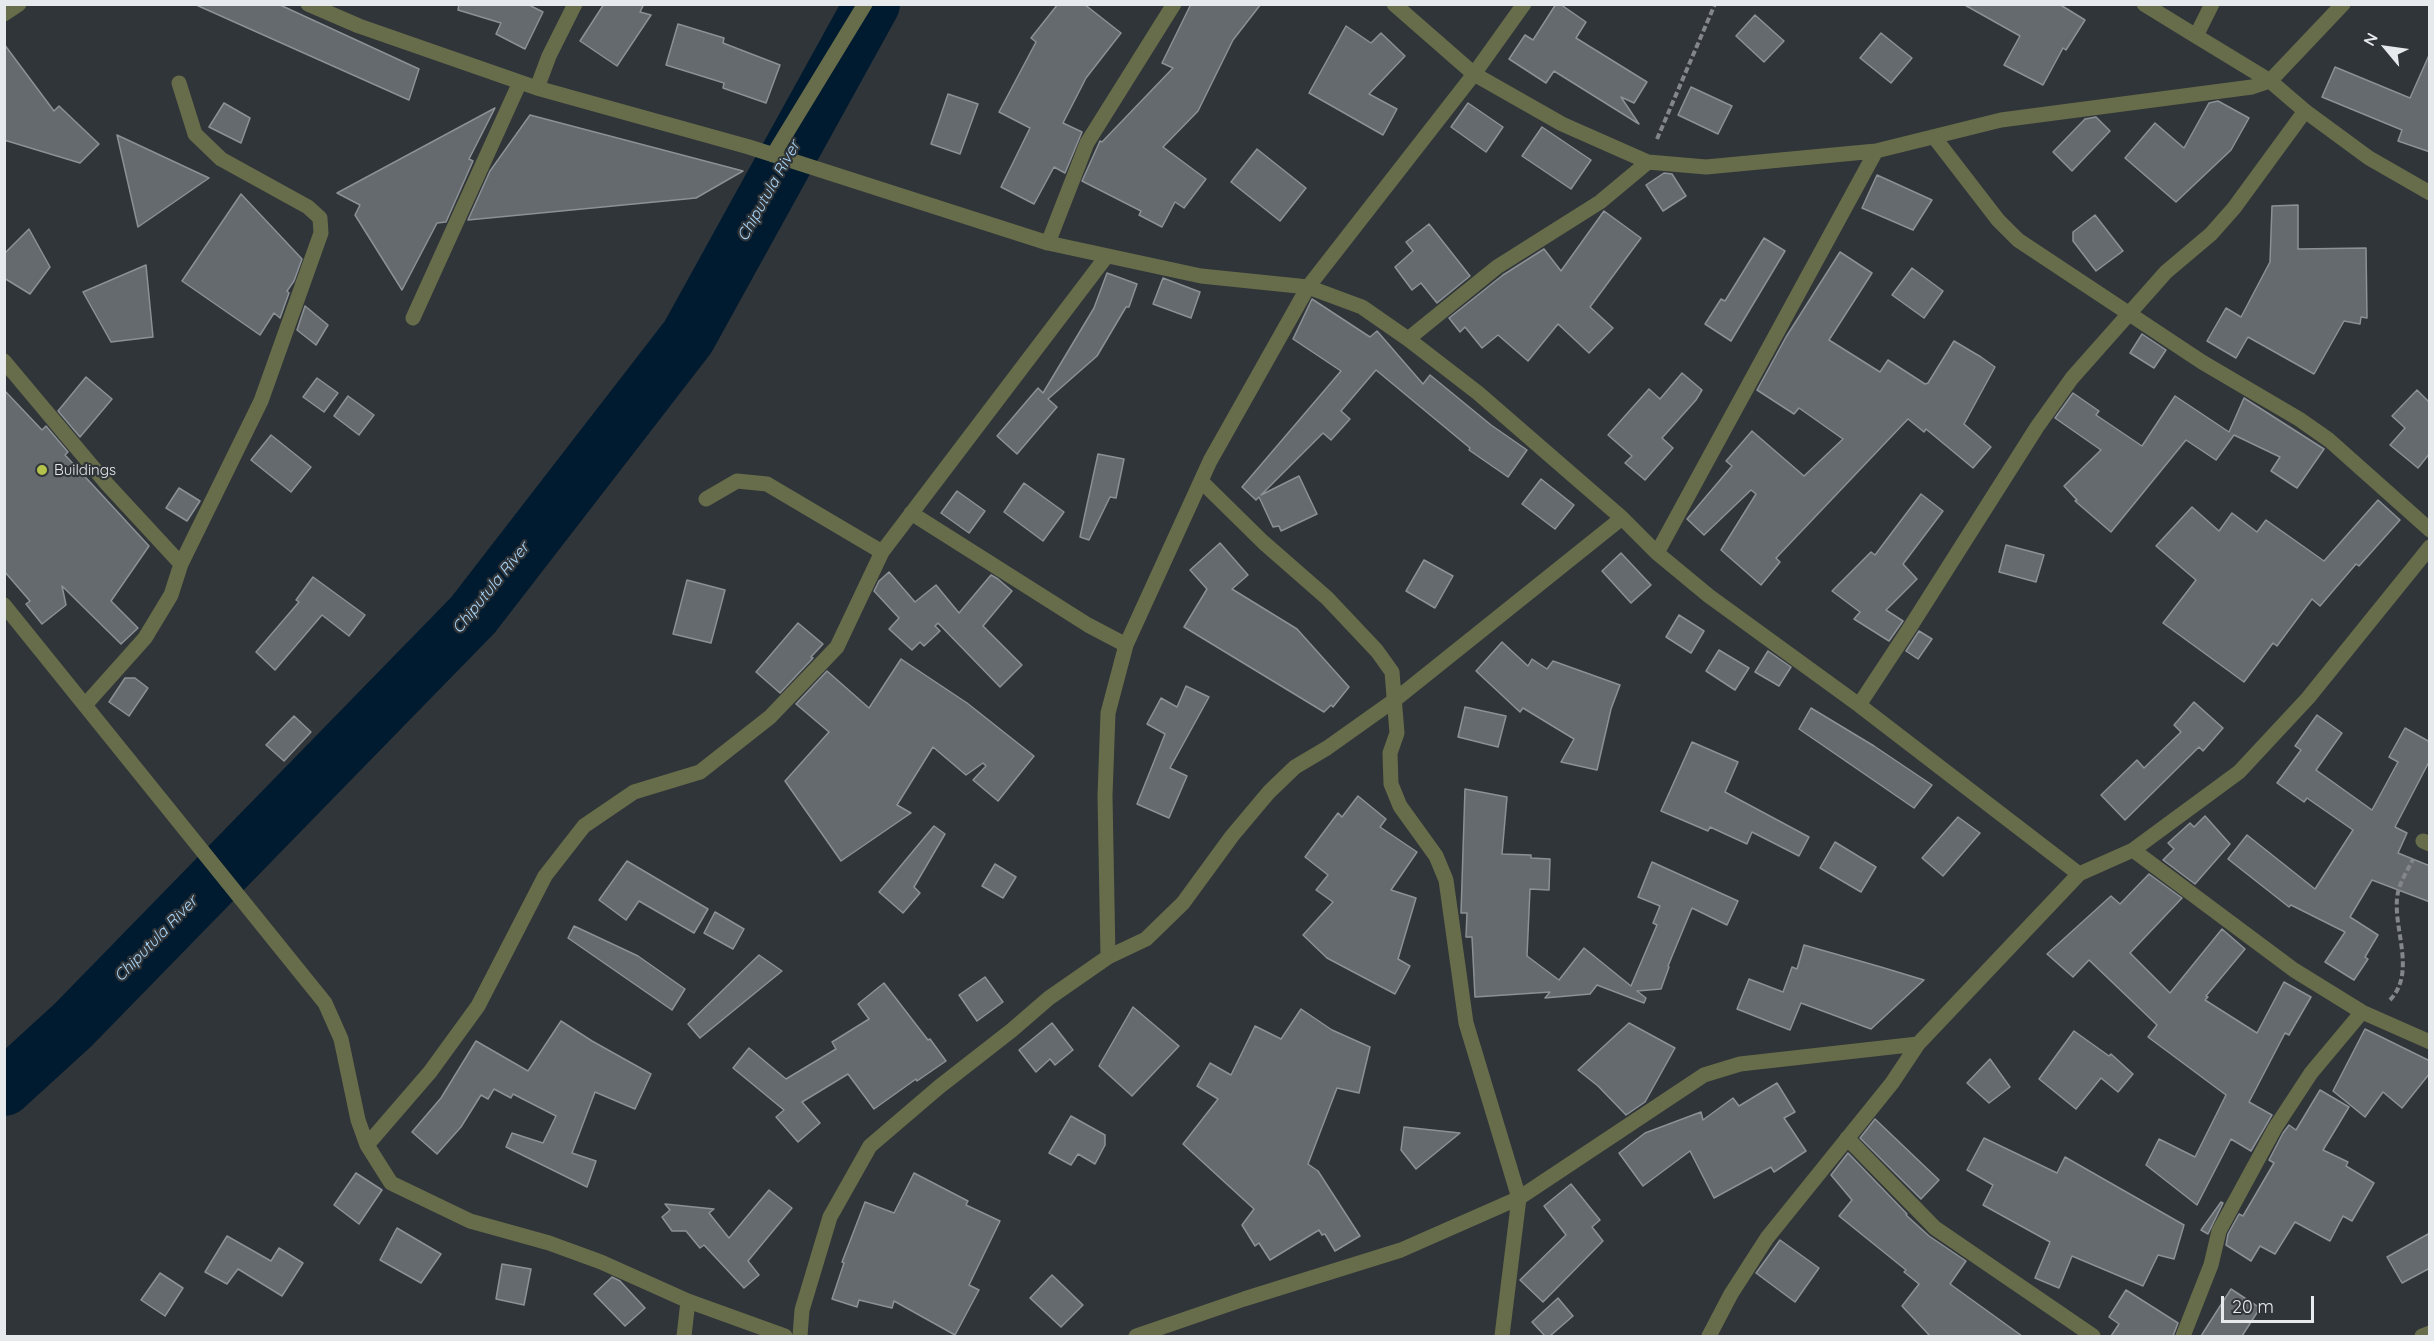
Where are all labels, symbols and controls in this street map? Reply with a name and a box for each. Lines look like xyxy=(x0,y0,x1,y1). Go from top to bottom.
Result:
north arrow xyxy=(2356,18,2416,78)
text: N xyxy=(2359,29,2382,49)
water label: Chiputula River xyxy=(734,137,804,245)
place label: Buildings xyxy=(54,461,116,479)
marker: Buildings xyxy=(35,463,49,477)
water label: Chiputula River xyxy=(448,539,534,637)
water label: Chiputula River xyxy=(110,892,202,986)
scale bar xyxy=(2224,1284,2317,1322)
text: 20 m xyxy=(2232,1295,2274,1318)

